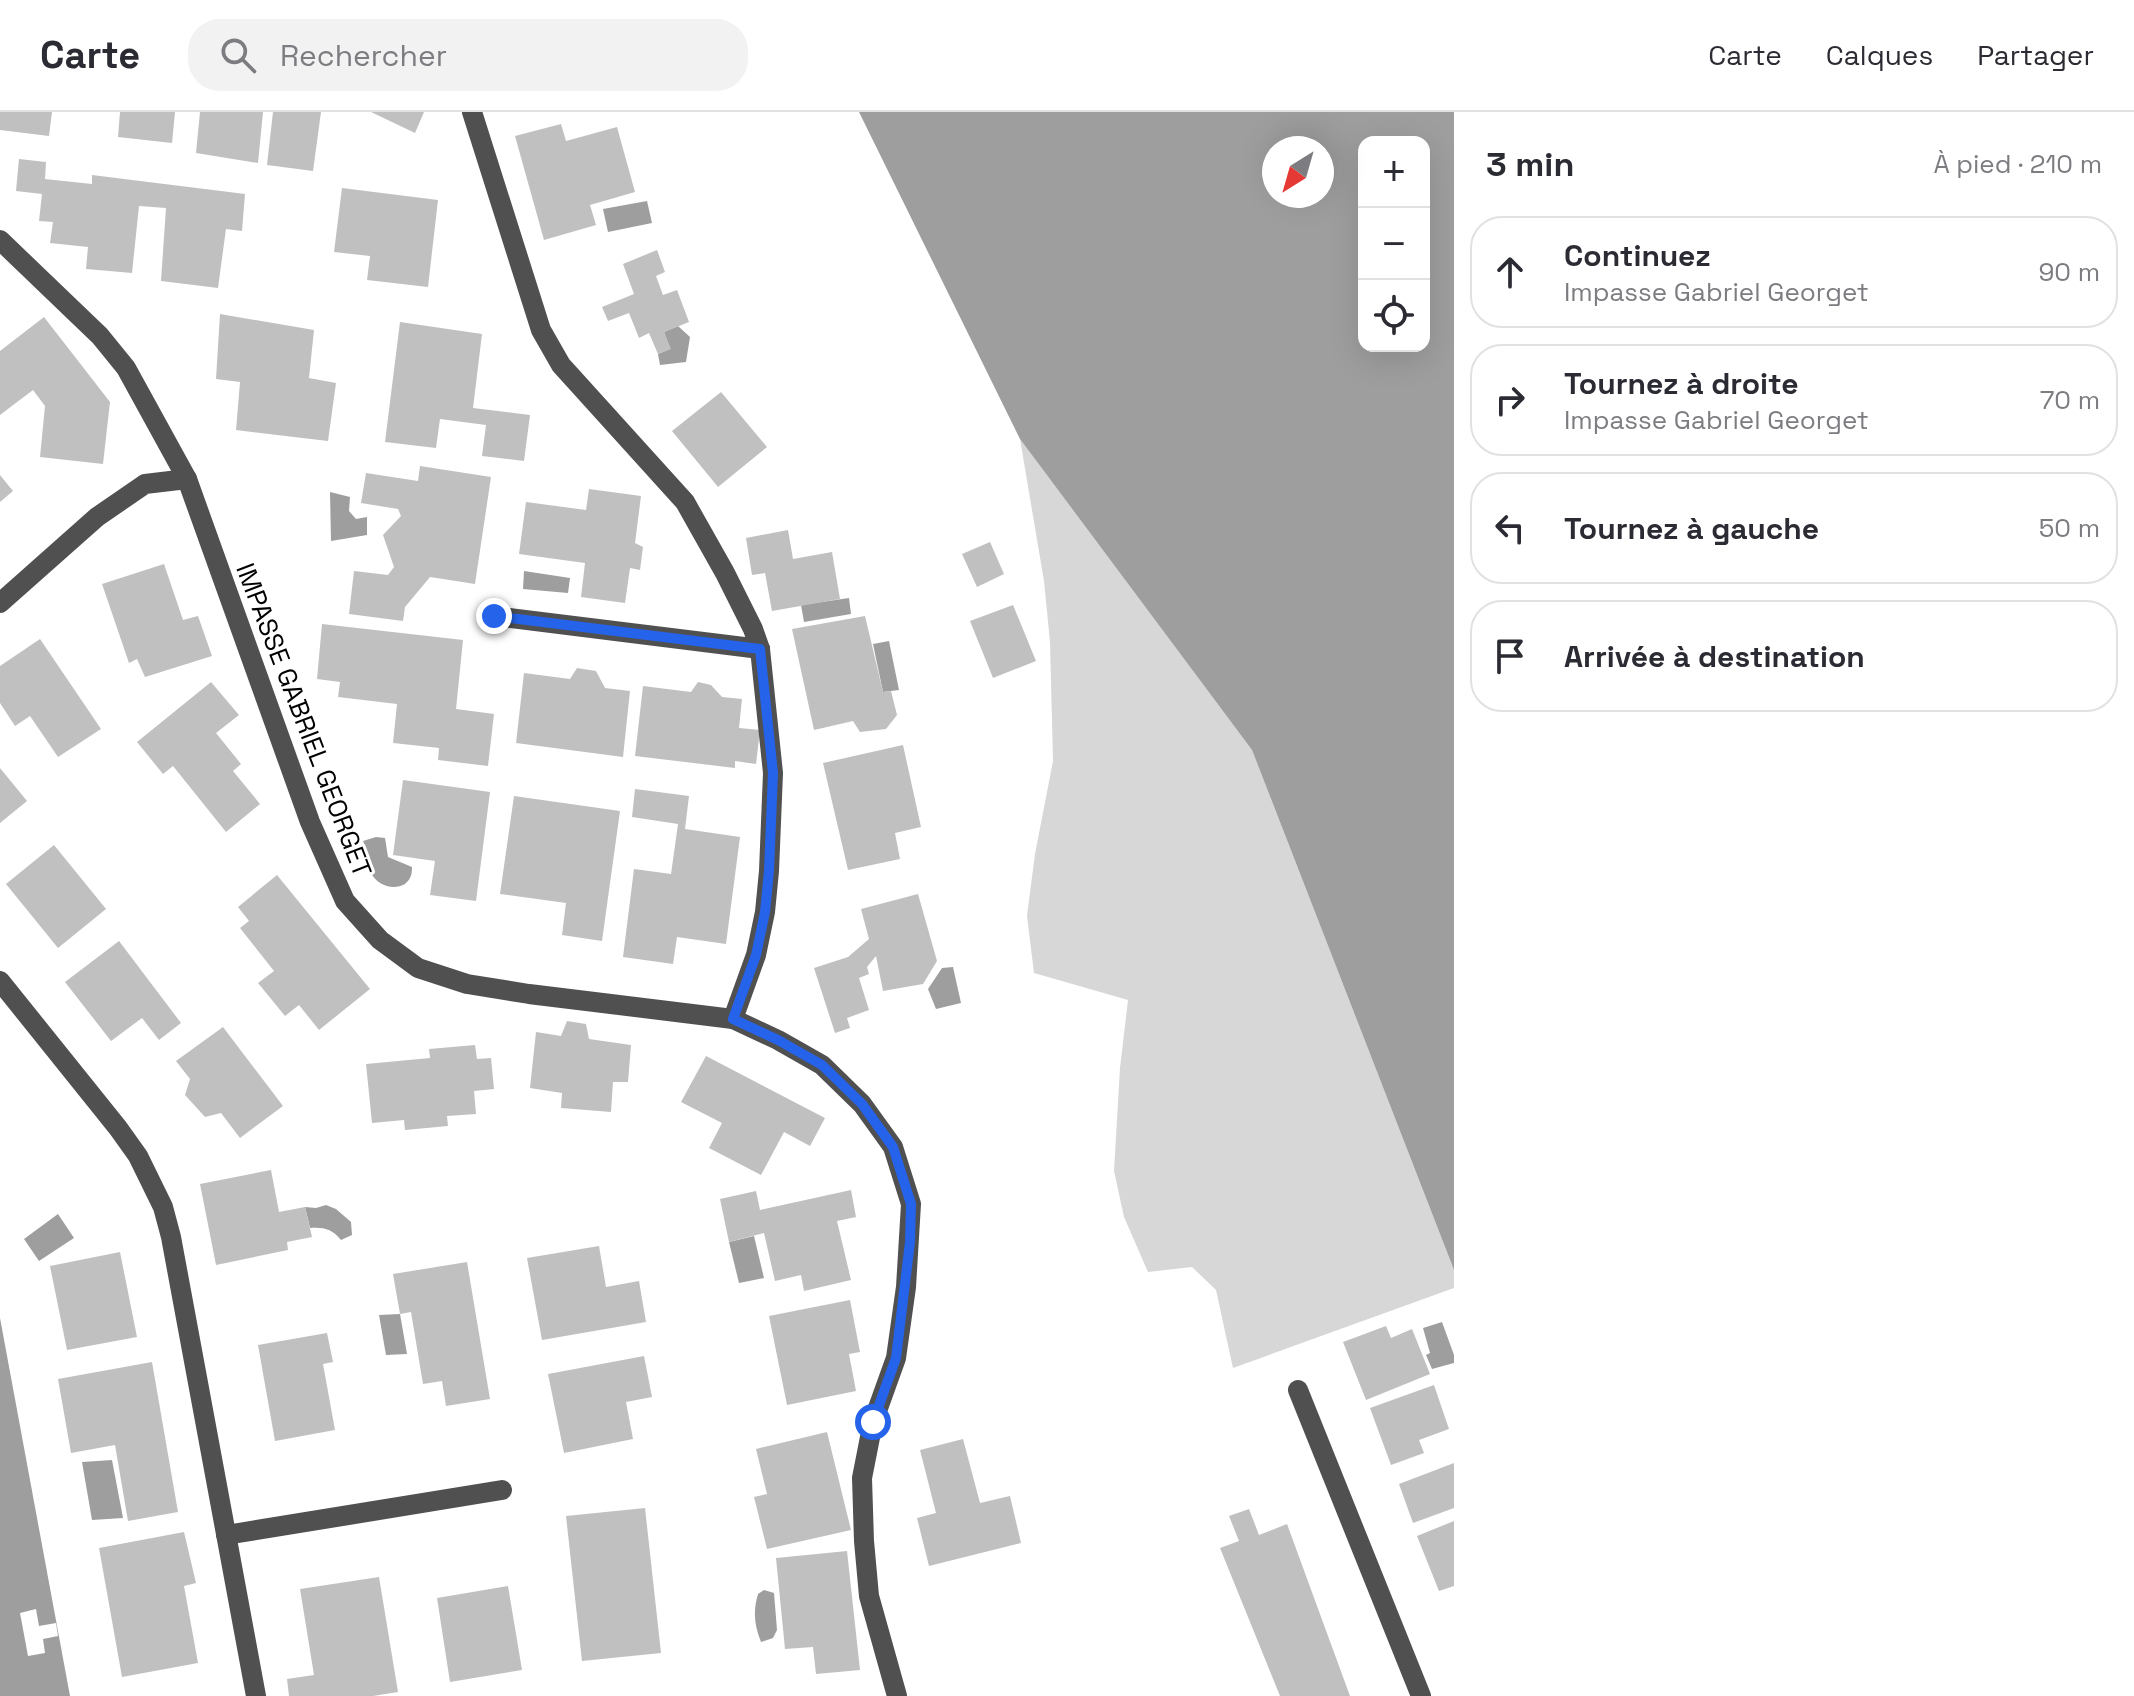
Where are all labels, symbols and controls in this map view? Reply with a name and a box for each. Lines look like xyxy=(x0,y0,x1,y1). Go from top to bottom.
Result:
search box xyxy=(188,19,748,91)
text: Carte xyxy=(40,31,140,79)
icon: search xyxy=(216,33,260,77)
text: Rechercher xyxy=(280,36,447,75)
text: Carte xyxy=(1708,37,1782,73)
text: Calques xyxy=(1826,37,1933,73)
text: Partager xyxy=(1977,37,2094,73)
north arrow xyxy=(1262,136,1334,208)
map controls xyxy=(1358,136,1430,352)
button: + xyxy=(1358,136,1430,208)
text: 3 min xyxy=(1486,143,1574,186)
text: À pied · 210 m xyxy=(1934,147,2102,181)
button: − xyxy=(1358,208,1430,280)
text: Continuez xyxy=(1564,236,1711,275)
icon: ahead xyxy=(1488,250,1532,294)
text: 90 m xyxy=(2038,255,2100,289)
text: Impasse Gabriel Georget xyxy=(1564,275,1869,309)
button: locate xyxy=(1358,280,1430,352)
text: Tournez à droite xyxy=(1564,364,1798,403)
icon: right xyxy=(1488,378,1532,422)
text: 70 m xyxy=(2040,383,2100,417)
text: Impasse Gabriel Georget xyxy=(1564,403,1869,437)
icon: left xyxy=(1488,506,1532,550)
text: Tournez à gauche xyxy=(1564,509,1819,548)
text: 50 m xyxy=(2039,511,2100,545)
street label: IMPASSE GABRIEL GEORGET xyxy=(228,558,380,882)
route end xyxy=(476,598,512,634)
icon: arrive xyxy=(1488,634,1532,678)
text: Arrivée à destination xyxy=(1564,637,1865,676)
route start xyxy=(855,1404,891,1440)

